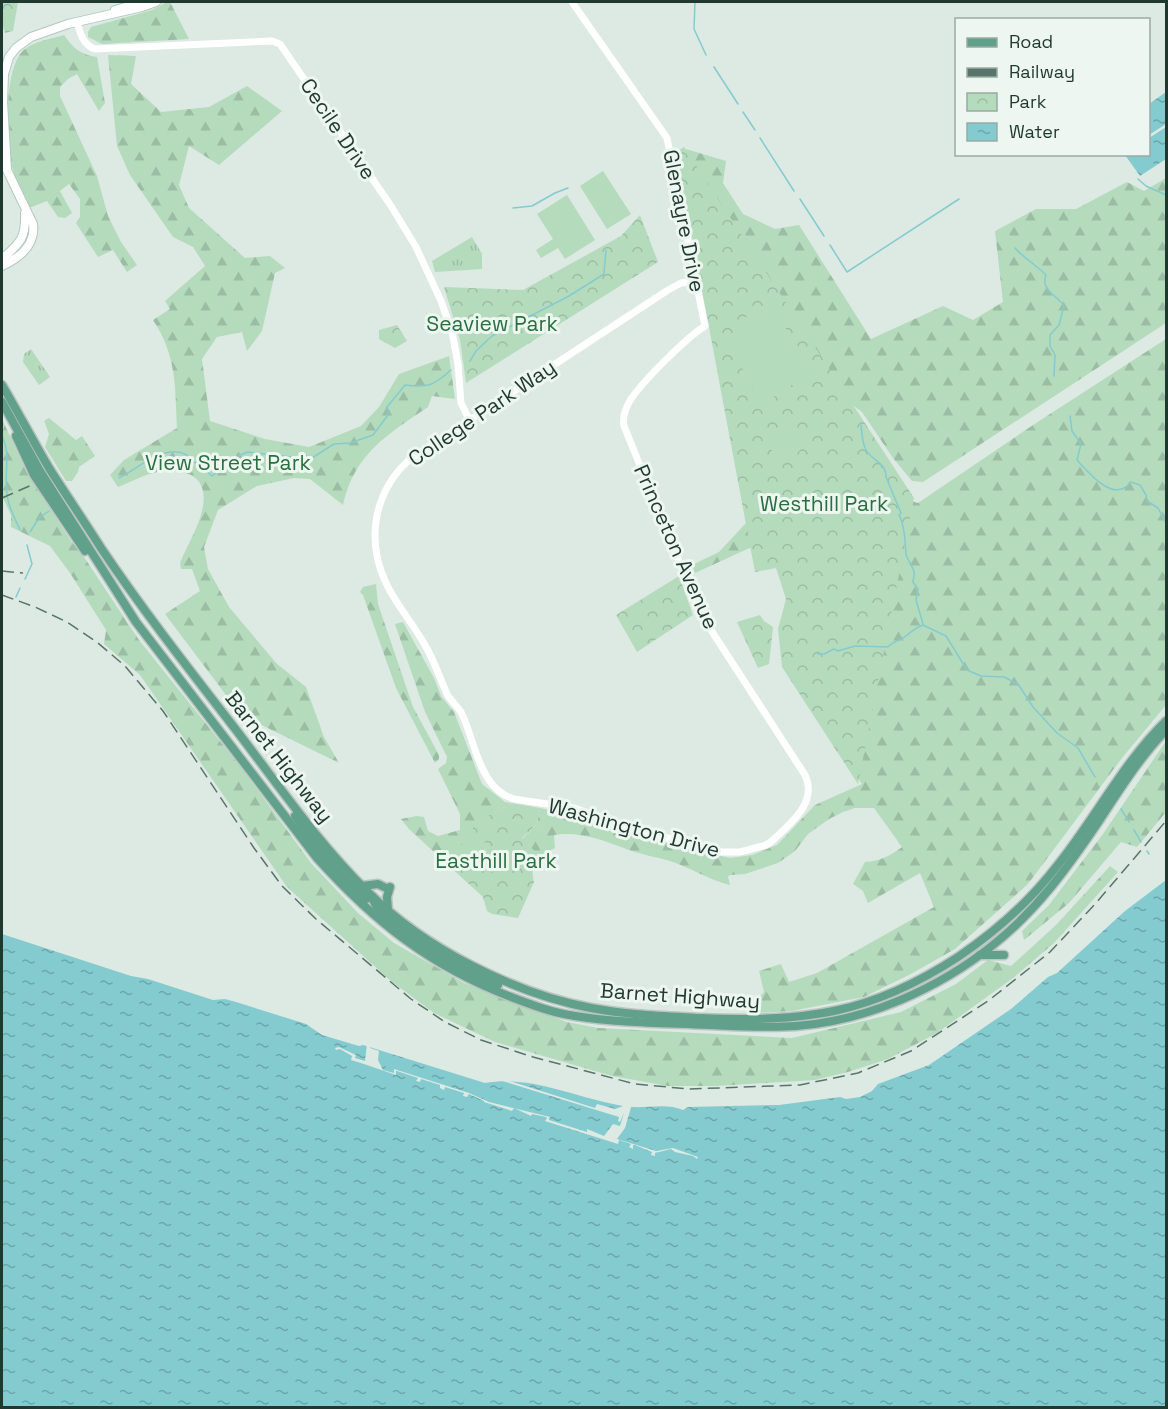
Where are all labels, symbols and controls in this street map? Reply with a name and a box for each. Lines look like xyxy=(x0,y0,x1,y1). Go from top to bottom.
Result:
legend xyxy=(955,18,1150,156)
text: Road xyxy=(1009,30,1053,53)
text: Railway xyxy=(1009,60,1075,83)
street label: Cecile Drive xyxy=(295,73,382,185)
text: Park xyxy=(1009,90,1047,113)
text: Water xyxy=(1009,120,1060,143)
street label: Glenayre Drive xyxy=(657,147,712,294)
park label: Seaview Park xyxy=(426,310,558,337)
street label: College Park Way xyxy=(403,353,561,472)
park label: View Street Park xyxy=(145,449,311,476)
street label: Princeton Avenue xyxy=(628,460,725,633)
park label: Westhill Park xyxy=(760,490,888,517)
street label: Barnet Highway xyxy=(219,685,339,828)
street label: Washington Drive xyxy=(545,792,723,863)
park label: Easthill Park xyxy=(435,847,557,874)
street label: Barnet Highway xyxy=(599,976,761,1015)

